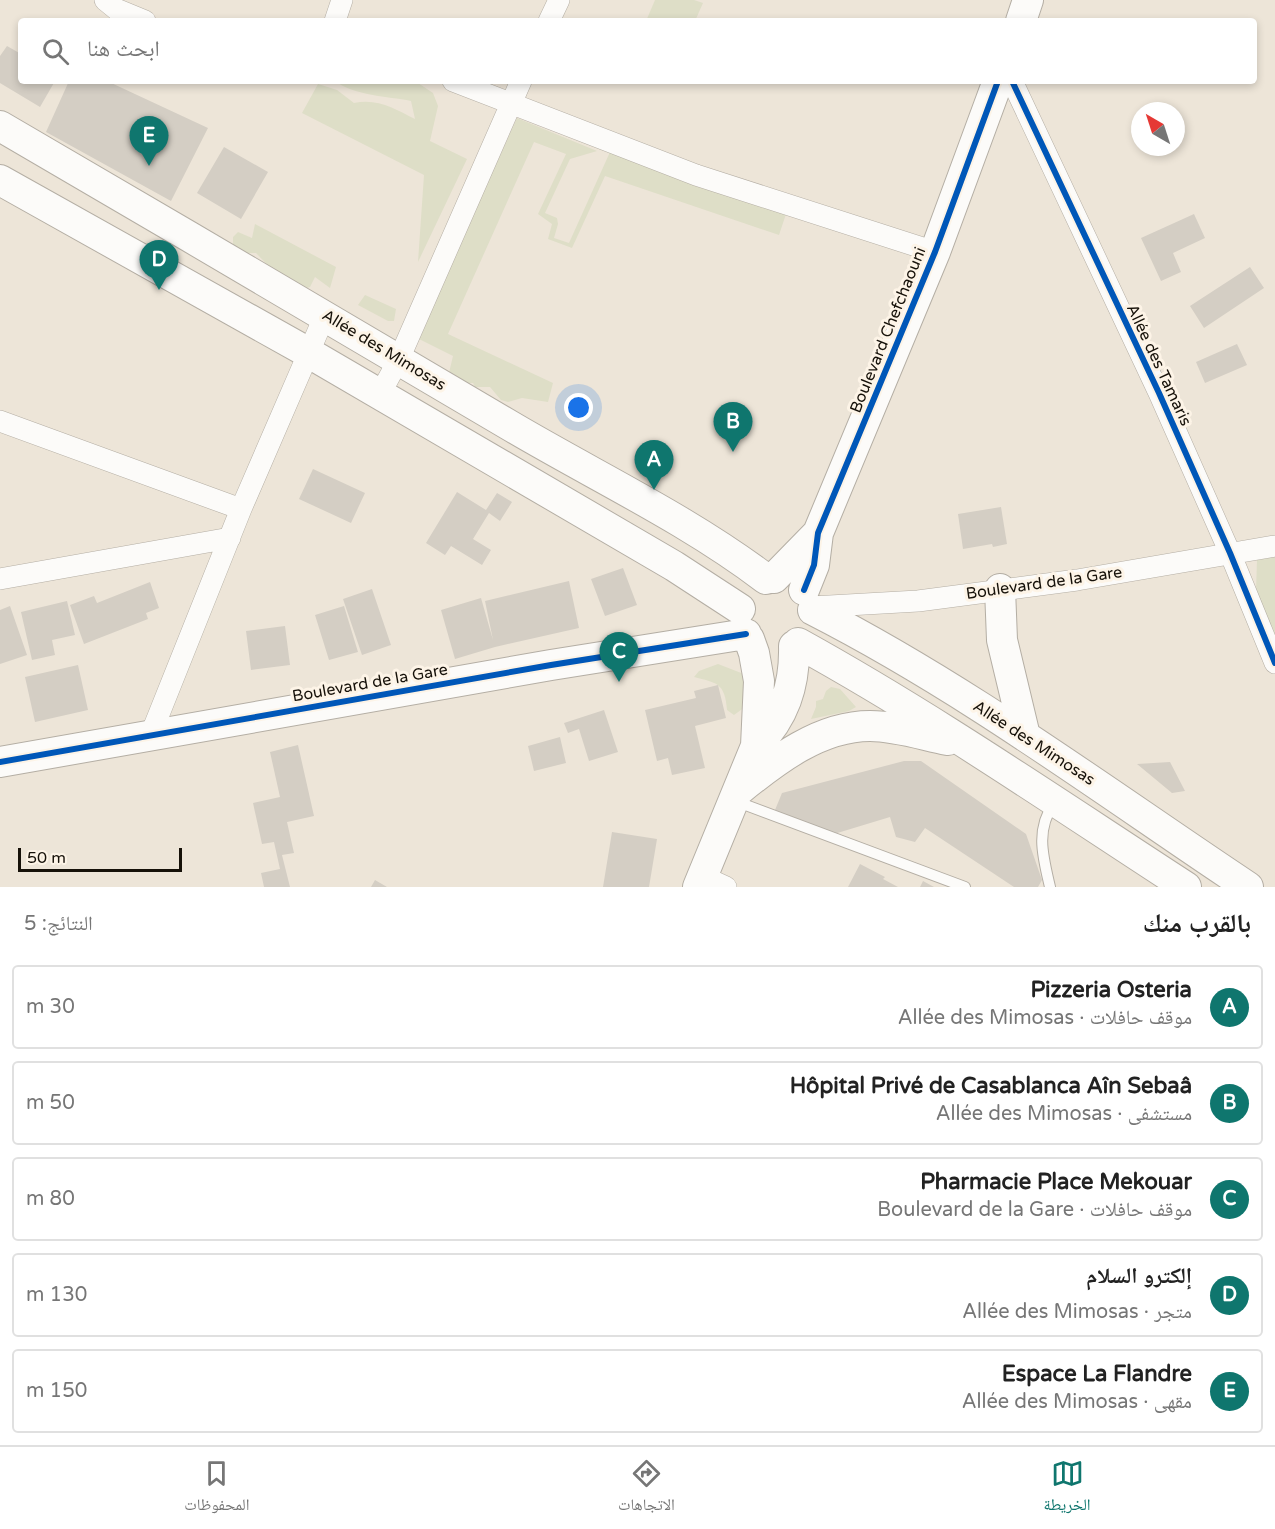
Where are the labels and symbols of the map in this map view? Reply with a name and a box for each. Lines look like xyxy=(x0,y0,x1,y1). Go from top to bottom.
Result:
north arrow xyxy=(1131,102,1185,156)
pin: E xyxy=(130,116,168,166)
pin: D xyxy=(140,240,178,290)
street label: Boulevard Chefchaouni xyxy=(846,244,930,416)
street label: Allée des Tamaris xyxy=(1122,301,1196,429)
street label: Allée des Mimosas xyxy=(318,305,450,395)
your location xyxy=(564,393,593,422)
pin: B xyxy=(714,402,752,452)
pin: A xyxy=(634,440,674,490)
street label: Boulevard de la Gare xyxy=(965,562,1123,604)
pin: C xyxy=(600,632,638,682)
street label: Boulevard de la Gare xyxy=(291,659,449,707)
street label: Allée des Mimosas xyxy=(969,696,1099,790)
scale bar xyxy=(18,845,182,872)

